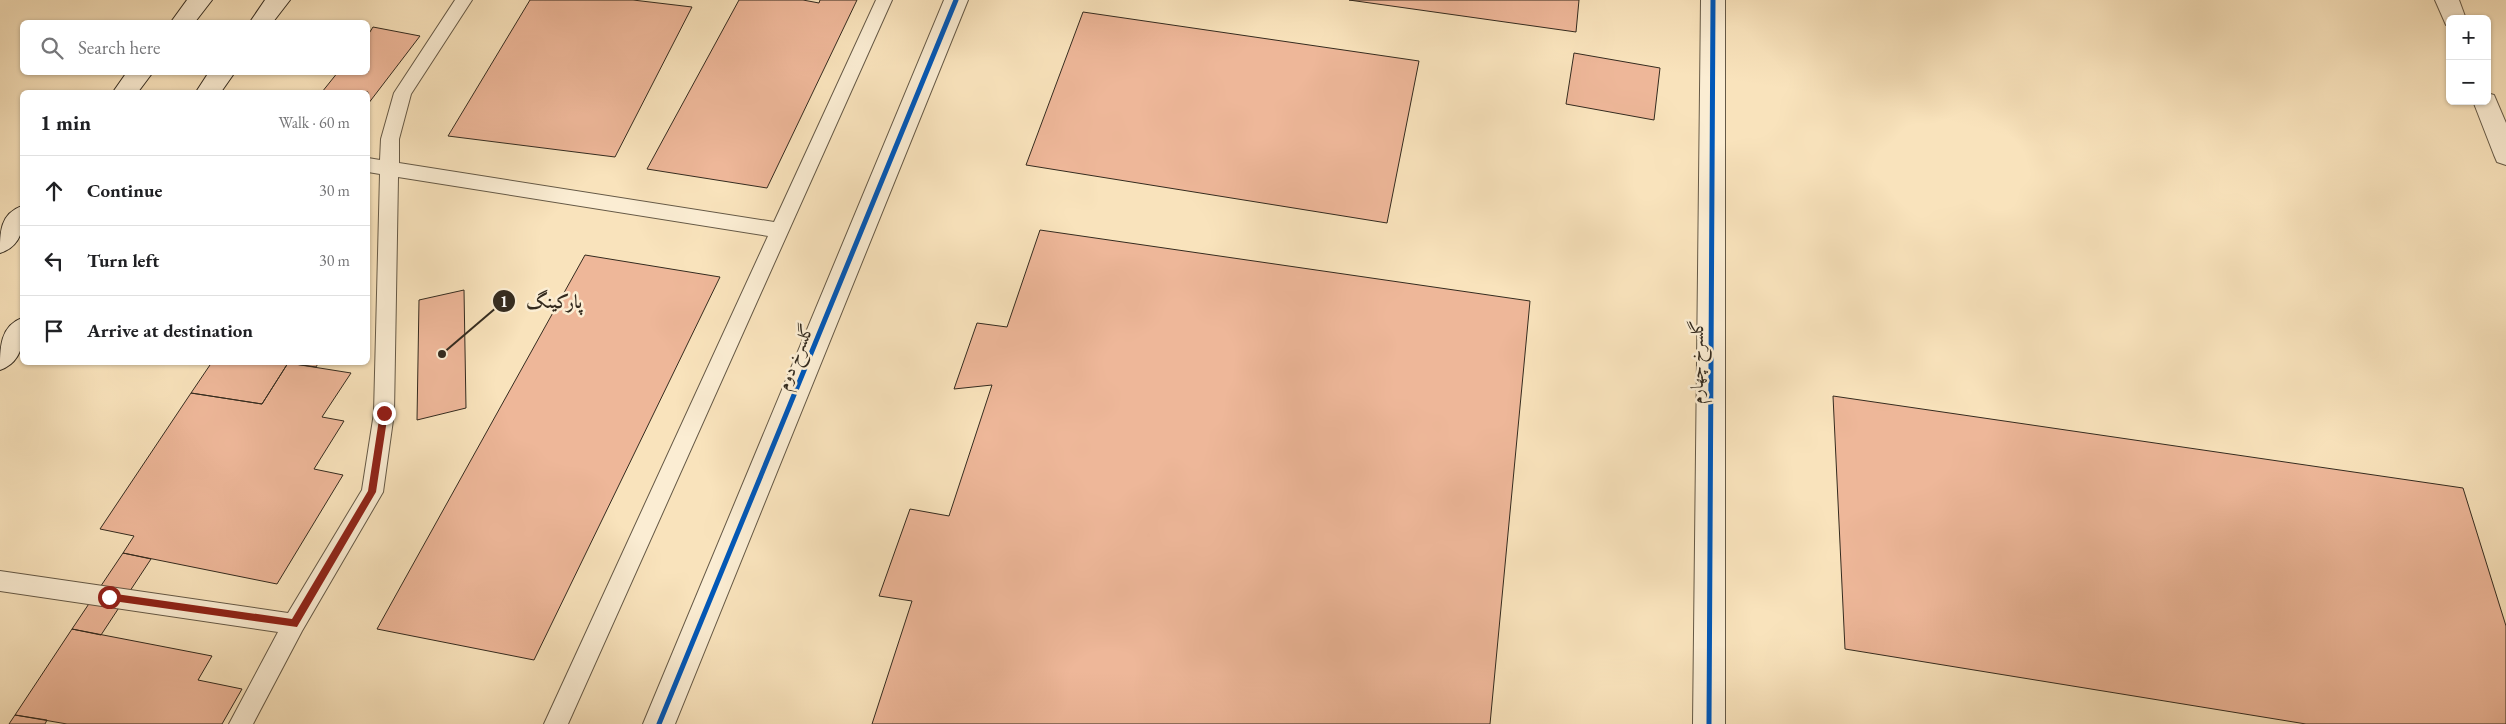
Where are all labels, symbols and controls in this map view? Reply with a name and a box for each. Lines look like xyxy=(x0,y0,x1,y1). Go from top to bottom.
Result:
map controls xyxy=(2446,15,2491,105)
button: + xyxy=(2446,15,2491,60)
search box xyxy=(20,20,370,75)
icon: search xyxy=(38,34,66,62)
text: Search here xyxy=(78,35,160,60)
button: − xyxy=(2446,60,2491,105)
text: 1 min xyxy=(40,109,91,136)
text: Walk · 60 m xyxy=(279,112,350,133)
icon: ahead xyxy=(40,177,68,205)
text: Continue xyxy=(87,178,162,203)
text: 30 m xyxy=(319,180,350,201)
icon: left xyxy=(40,247,68,275)
text: Turn left xyxy=(87,248,159,273)
text: 30 m xyxy=(319,250,350,271)
callout: پارکینگ xyxy=(491,284,592,318)
text: پارکینگ xyxy=(526,289,583,316)
text: 1 xyxy=(500,292,508,311)
icon: arrive xyxy=(40,317,68,345)
text: Arrive at destination xyxy=(87,318,253,343)
street label: گلسرخ دوم xyxy=(771,320,823,395)
street label: گلسرخ چهارم xyxy=(1685,320,1713,404)
route end xyxy=(373,402,396,425)
route start xyxy=(98,586,121,609)

